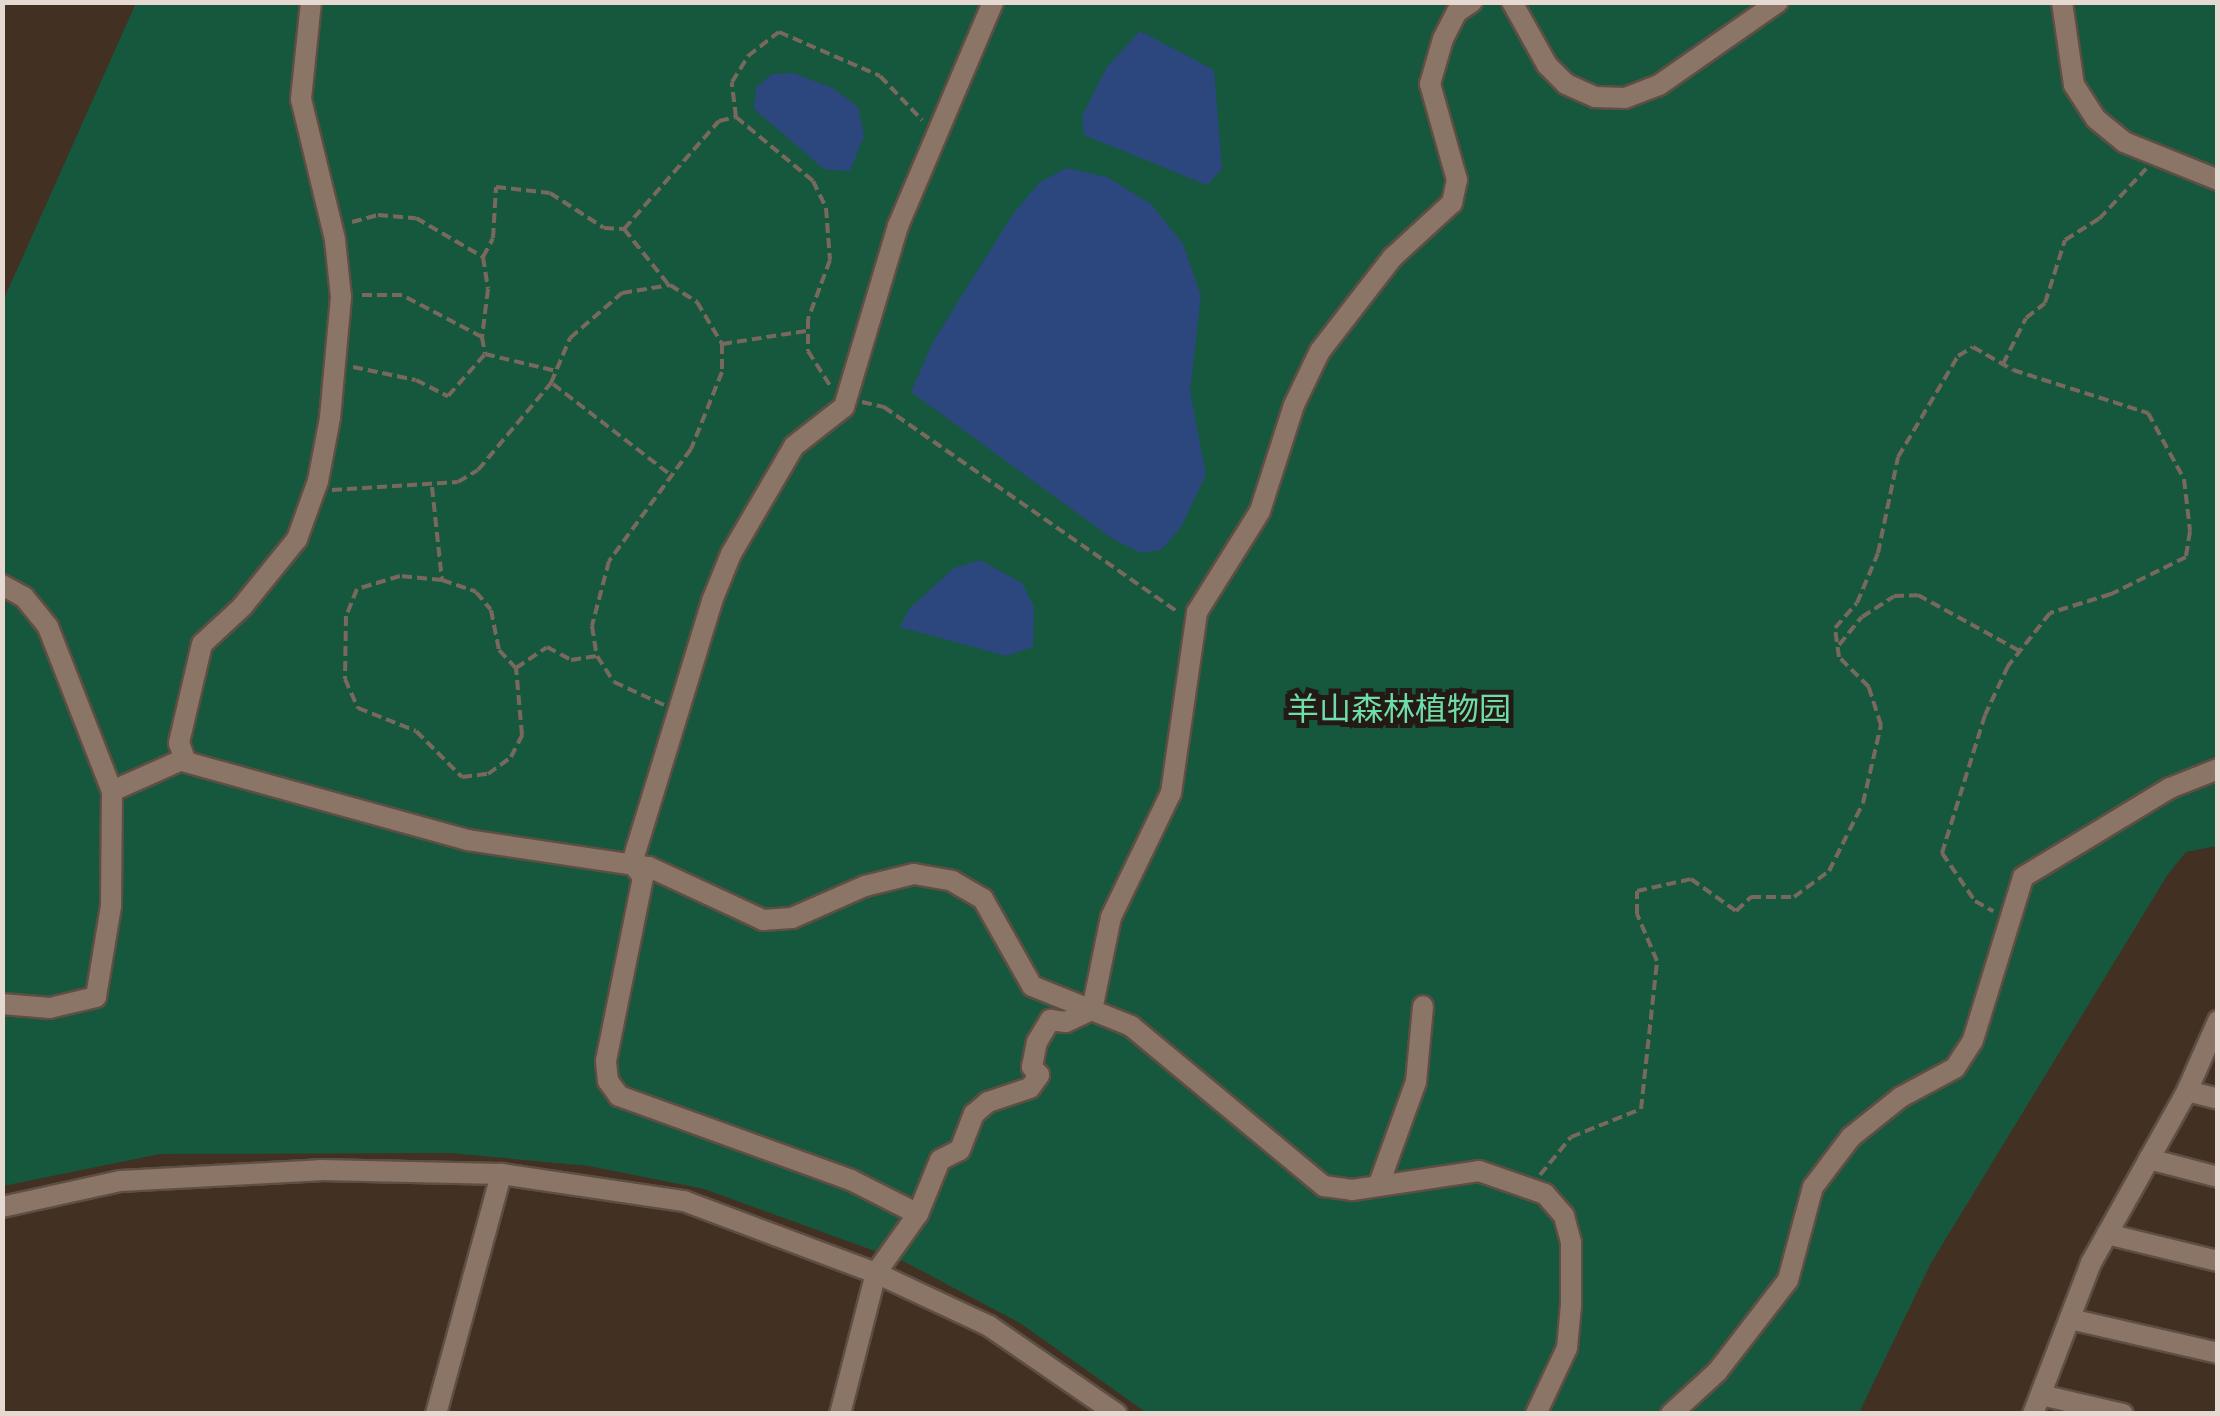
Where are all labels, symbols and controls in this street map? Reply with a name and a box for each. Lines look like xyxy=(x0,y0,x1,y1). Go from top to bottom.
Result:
park label: 羊山森林植物园 xyxy=(1287,690,1511,728)

